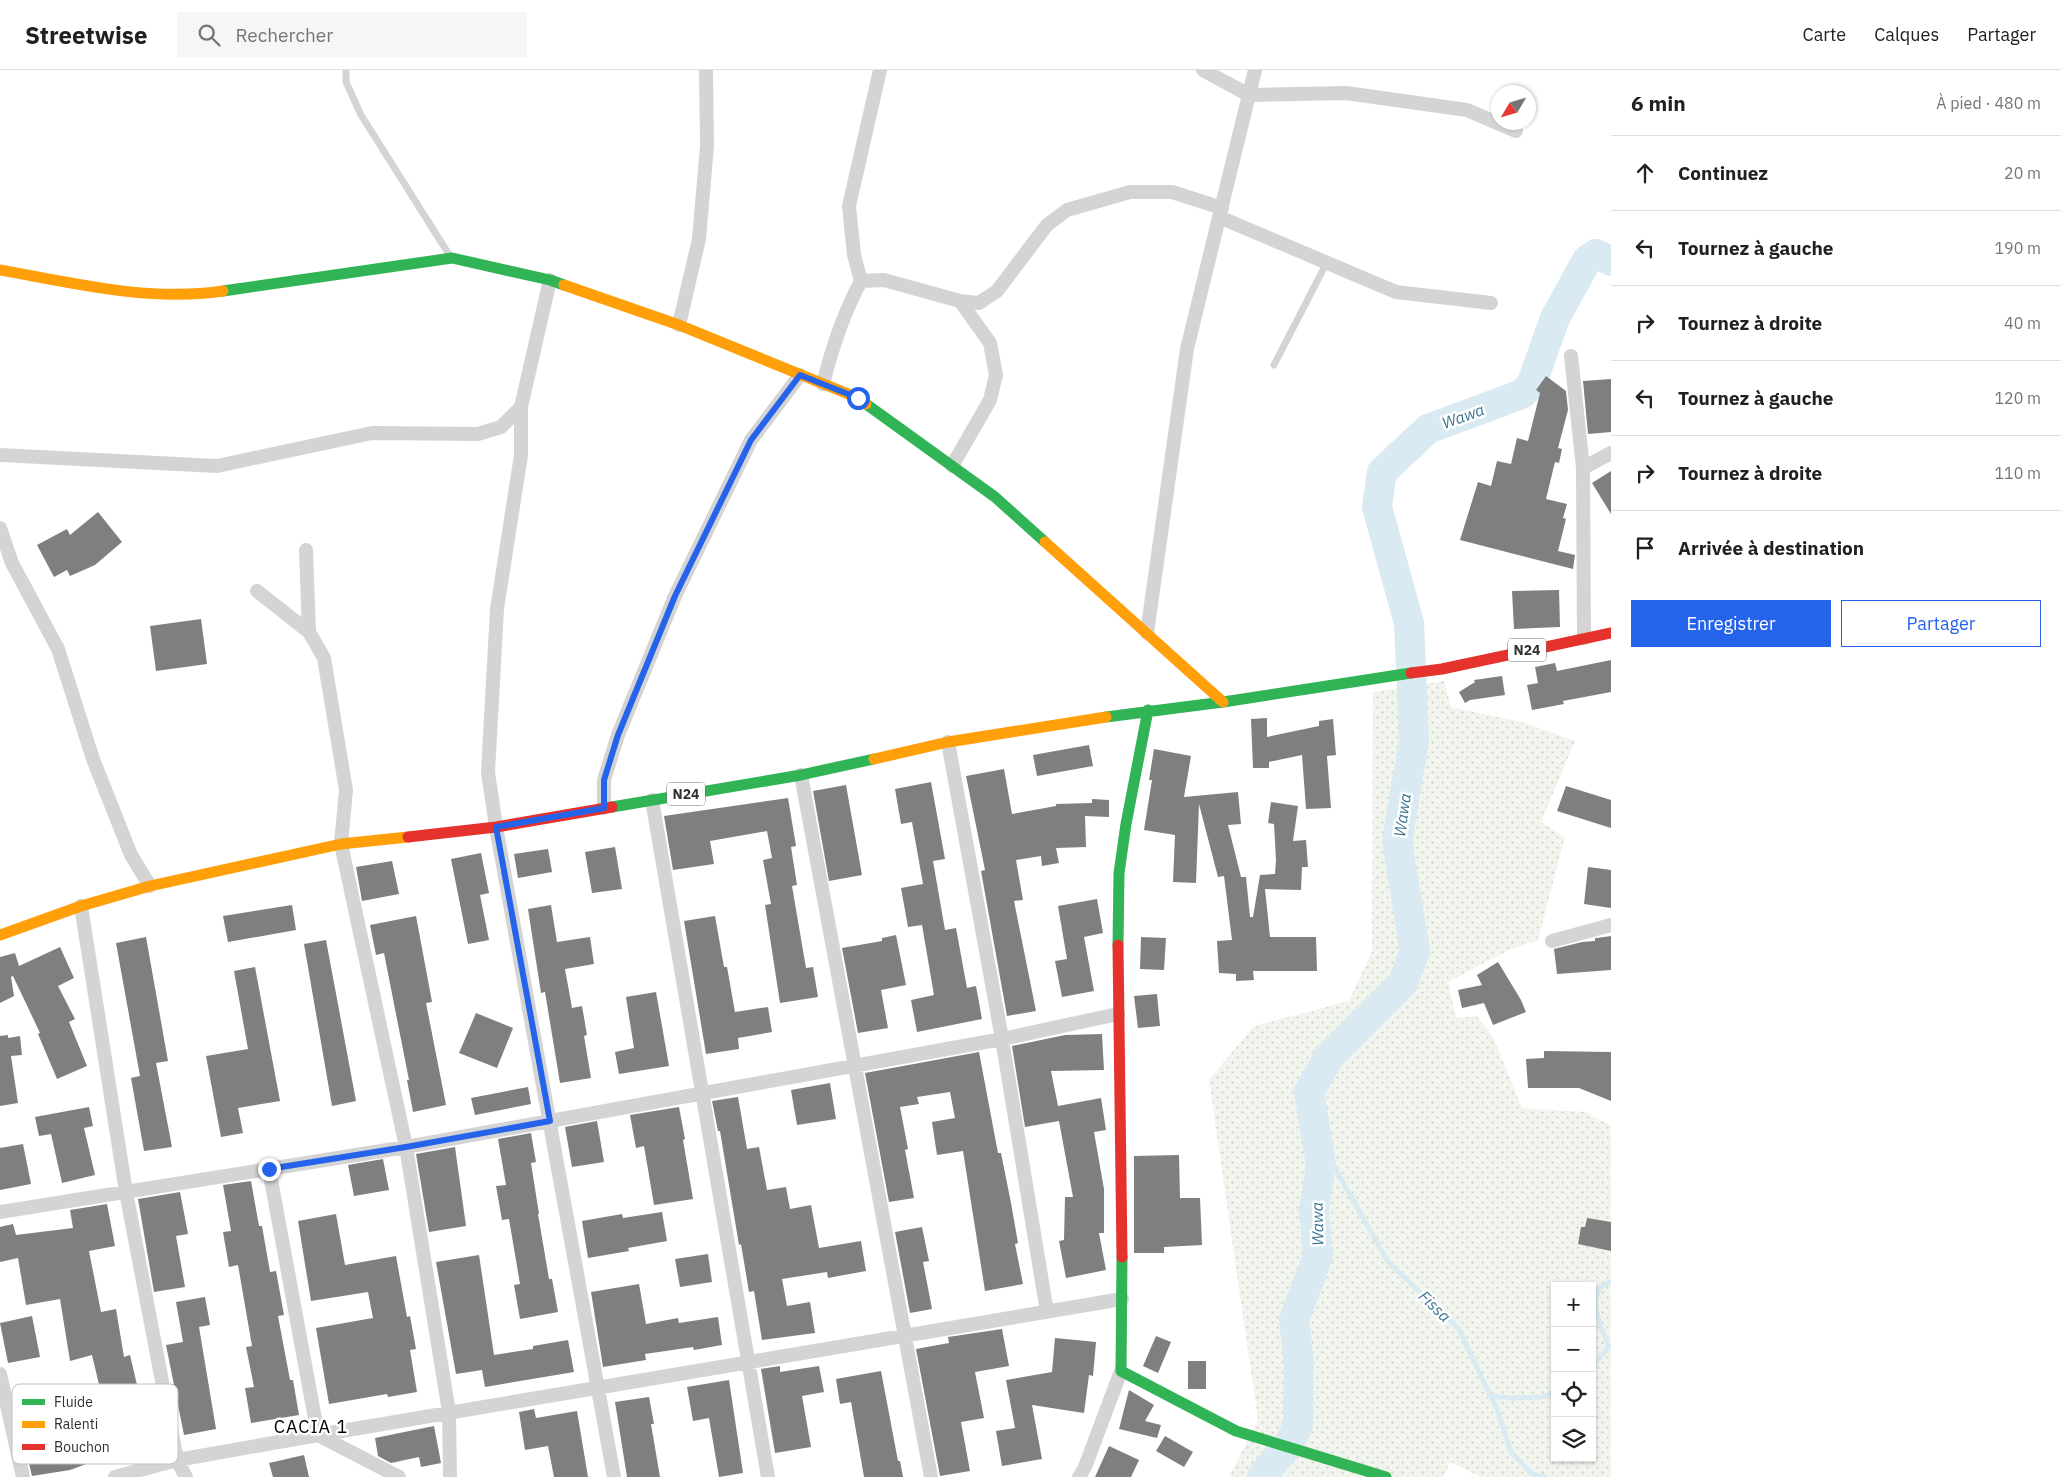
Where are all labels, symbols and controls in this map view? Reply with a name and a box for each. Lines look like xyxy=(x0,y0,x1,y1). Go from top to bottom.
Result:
search box xyxy=(177,12,527,57)
text: Streetwise xyxy=(25,19,147,51)
icon: search xyxy=(195,21,223,49)
text: Rechercher xyxy=(235,23,333,47)
text: Carte xyxy=(1803,23,1846,46)
text: Calques xyxy=(1874,23,1939,46)
text: Partager xyxy=(1967,23,2036,46)
north arrow xyxy=(1491,85,1536,130)
text: 6 min xyxy=(1631,89,1686,117)
text: À pied · 480 m xyxy=(1936,93,2041,113)
icon: ahead xyxy=(1631,159,1659,187)
text: Continuez xyxy=(1678,161,1768,185)
text: 20 m xyxy=(2004,163,2041,183)
icon: left xyxy=(1631,234,1659,262)
text: Tournez à gauche xyxy=(1678,236,1834,260)
text: 190 m xyxy=(1994,238,2041,258)
icon: right xyxy=(1631,309,1659,337)
text: Tournez à droite xyxy=(1678,311,1822,335)
text: 40 m xyxy=(2004,313,2041,333)
icon: left xyxy=(1631,384,1659,412)
text: Tournez à gauche xyxy=(1678,386,1834,410)
route start xyxy=(847,387,870,410)
text: 120 m xyxy=(1994,388,2041,408)
water label: Wawa xyxy=(1439,399,1487,433)
icon: right xyxy=(1631,459,1659,487)
text: Tournez à droite xyxy=(1678,461,1822,485)
text: 110 m xyxy=(1994,463,2041,483)
icon: arrive xyxy=(1631,534,1659,562)
text: Arrivée à destination xyxy=(1678,536,1864,560)
button: Enregistrer xyxy=(1631,600,1831,647)
button: Partager xyxy=(1841,600,2041,647)
road number: N24 xyxy=(1508,638,1546,662)
road number: N24 xyxy=(667,782,705,806)
water label: Wawa xyxy=(1389,792,1415,838)
route end xyxy=(258,1158,281,1181)
water label: Wawa xyxy=(1307,1202,1327,1246)
map controls xyxy=(1551,1282,1596,1462)
button: + xyxy=(1551,1282,1596,1327)
water label: Fissa xyxy=(1415,1286,1455,1326)
button: − xyxy=(1551,1327,1596,1372)
button: locate xyxy=(1551,1372,1596,1417)
legend xyxy=(12,1384,178,1464)
text: Fluide xyxy=(54,1393,93,1411)
text: Ralenti xyxy=(54,1415,98,1433)
district label: CACIA 1 xyxy=(274,1415,348,1438)
button: layers xyxy=(1551,1417,1596,1462)
text: Bouchon xyxy=(54,1438,110,1456)

